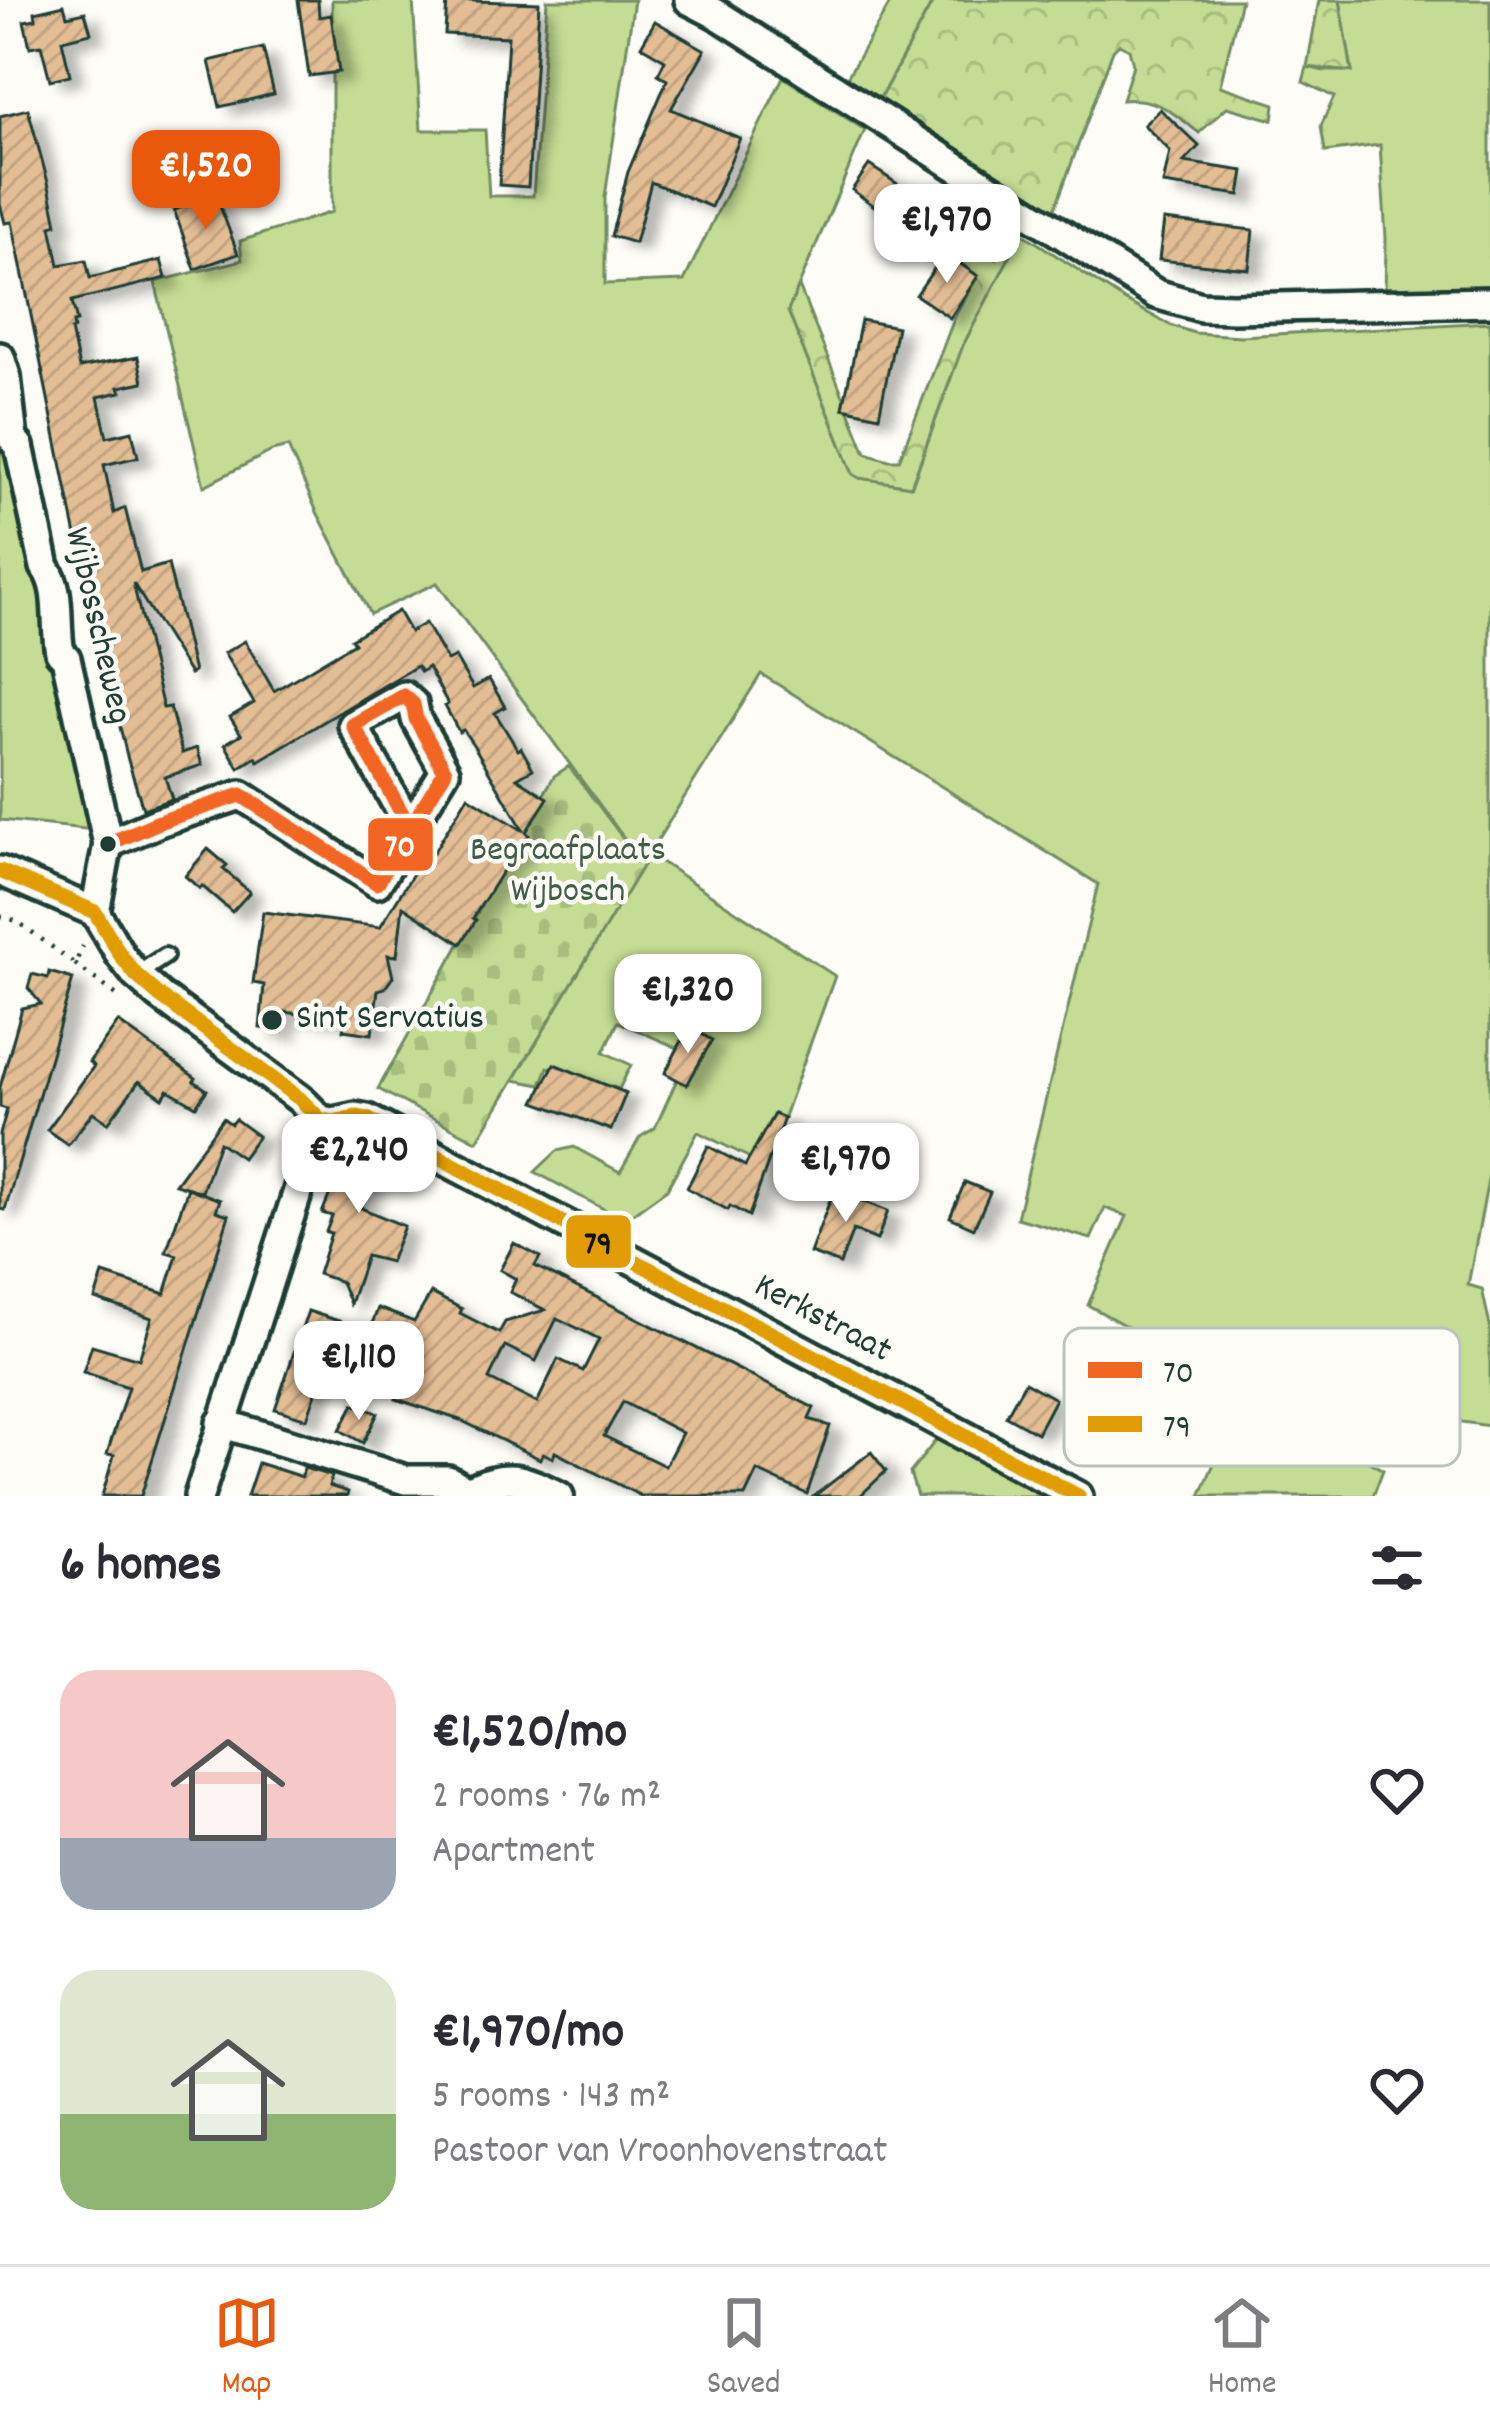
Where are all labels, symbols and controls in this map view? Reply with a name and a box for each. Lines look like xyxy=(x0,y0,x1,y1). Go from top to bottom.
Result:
pin: €1,520 xyxy=(108,130,304,232)
text: €1,520 xyxy=(159,141,253,196)
pin: €1,970 xyxy=(849,184,1045,286)
text: €1,970 xyxy=(901,195,993,250)
street label: Wijbosscheweg xyxy=(48,523,144,729)
line badge: 70 xyxy=(366,816,435,873)
text: 70 xyxy=(385,826,415,873)
park label: Begraafplaats Wijbosch xyxy=(470,826,666,919)
unlabelled marker xyxy=(97,833,119,855)
pin: €1,320 xyxy=(590,954,786,1056)
text: €1,320 xyxy=(641,965,735,1020)
place label: Sint Servatius xyxy=(296,994,484,1046)
marker: Sint Servatius xyxy=(259,1007,285,1033)
pin: €2,240 xyxy=(261,1114,457,1216)
pin: €1,970 xyxy=(748,1123,944,1225)
text: €2,240 xyxy=(309,1125,409,1180)
text: €1,970 xyxy=(800,1134,892,1189)
line badge: 79 xyxy=(564,1213,633,1270)
text: 79 xyxy=(584,1223,612,1270)
street label: Kerkstraat xyxy=(744,1262,900,1378)
pin: €1,110 xyxy=(261,1321,457,1423)
legend xyxy=(1064,1328,1460,1466)
text: €1,110 xyxy=(321,1332,397,1387)
text: 70 xyxy=(1163,1352,1194,1399)
text: 79 xyxy=(1163,1406,1191,1453)
text: 6 homes xyxy=(60,1532,222,1604)
icon: filters xyxy=(1364,1535,1430,1601)
text: €1,520/mo xyxy=(432,1699,627,1771)
icon: home xyxy=(156,1718,300,1862)
icon: heart xyxy=(1364,1757,1430,1823)
text: 2 rooms · 76 m² xyxy=(432,1771,661,1826)
text: Apartment xyxy=(432,1826,595,1881)
text: €1,970/mo xyxy=(432,1999,624,2071)
icon: home xyxy=(156,2018,300,2162)
icon: heart xyxy=(1364,2057,1430,2123)
text: 5 rooms · 143 m² xyxy=(432,2071,670,2126)
text: Pastoor van Vroonhovenstraat xyxy=(432,2126,887,2181)
tab: Map xyxy=(214,2290,280,2409)
tab: Saved xyxy=(707,2290,781,2409)
tab: Home xyxy=(1208,2290,1276,2409)

